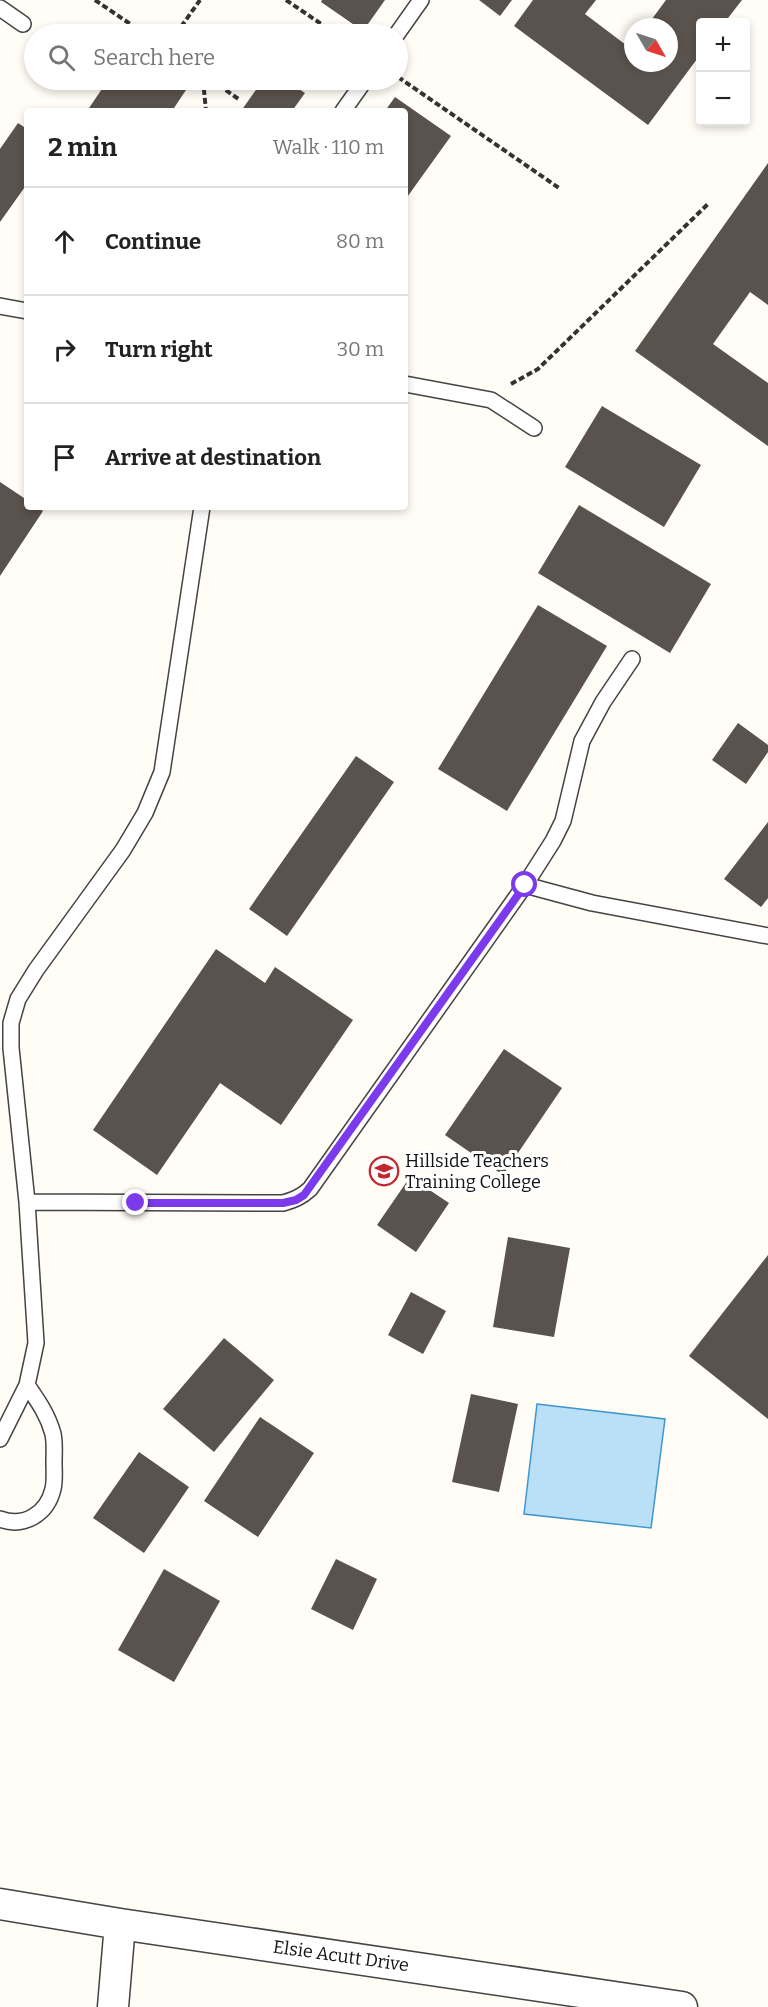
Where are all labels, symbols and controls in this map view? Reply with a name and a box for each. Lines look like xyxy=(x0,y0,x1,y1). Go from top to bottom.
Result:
north arrow xyxy=(624,18,678,72)
map controls xyxy=(696,18,750,126)
button: + xyxy=(696,18,750,72)
search box xyxy=(24,24,408,90)
icon: search xyxy=(45,41,78,74)
text: Search here xyxy=(93,44,215,71)
button: − xyxy=(696,72,750,126)
text: 2 min xyxy=(48,132,117,163)
text: Walk · 110 m xyxy=(273,135,384,159)
icon: ahead xyxy=(48,225,81,258)
text: Continue xyxy=(105,228,201,255)
text: 80 m xyxy=(336,229,384,253)
icon: right xyxy=(48,333,81,366)
text: Turn right xyxy=(105,336,213,363)
text: 30 m xyxy=(337,337,384,361)
icon: arrive xyxy=(48,441,81,474)
text: Arrive at destination xyxy=(105,444,321,471)
route start xyxy=(511,871,537,897)
place label: Hillside Teachers Training College xyxy=(405,1150,549,1193)
school or university icon: Hillside Teachers Training College xyxy=(368,1155,400,1187)
route end xyxy=(122,1189,148,1215)
street label: Elsie Acutt Drive xyxy=(271,1936,411,1976)

